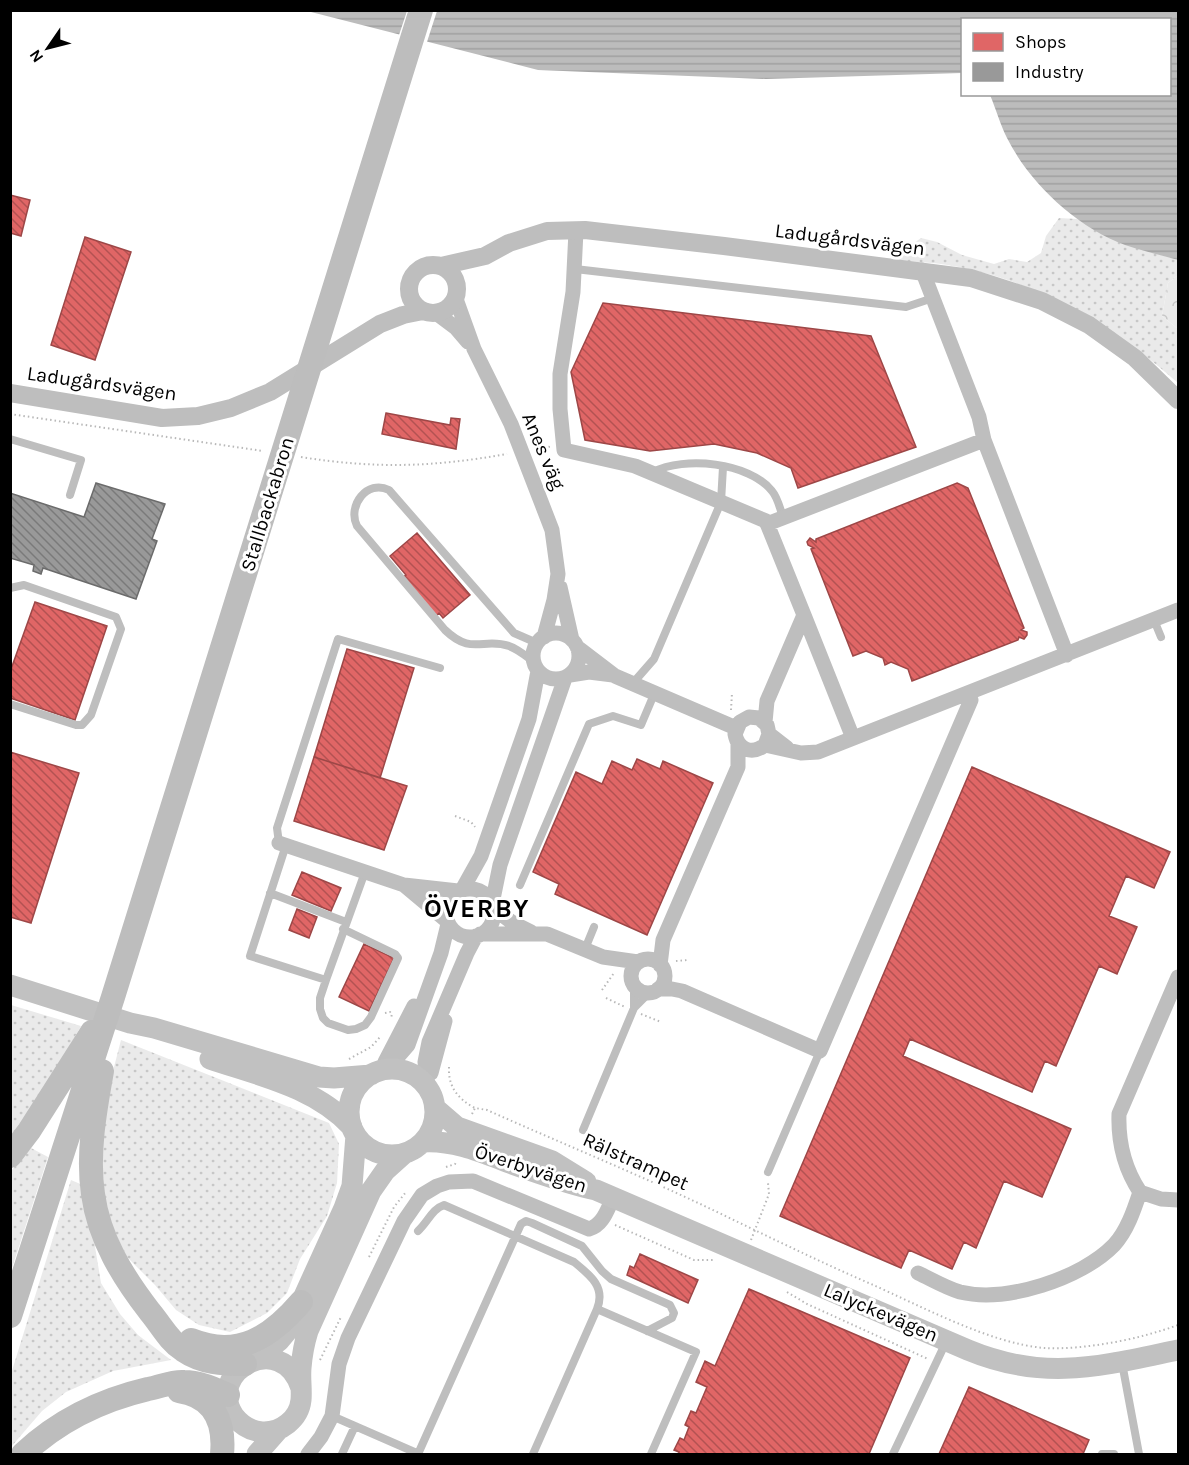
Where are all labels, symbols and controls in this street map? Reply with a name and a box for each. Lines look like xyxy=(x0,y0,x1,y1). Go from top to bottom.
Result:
north arrow xyxy=(18,18,78,78)
legend xyxy=(961,18,1171,96)
text: Shops xyxy=(1015,31,1067,53)
text: N xyxy=(25,46,47,66)
text: Industry xyxy=(1015,61,1084,83)
street label: Ladugårdsvägen xyxy=(774,219,926,260)
street label: Ladugårdsvägen xyxy=(26,362,178,405)
street label: Anes väg xyxy=(517,409,570,493)
street label: Stallbackabron xyxy=(236,434,299,574)
district label: ÖVERBY xyxy=(424,893,530,924)
street label: Rälstrampet xyxy=(579,1128,693,1195)
street label: Överbyvägen xyxy=(472,1140,590,1197)
street label: Lalyckevägen xyxy=(820,1278,941,1347)

